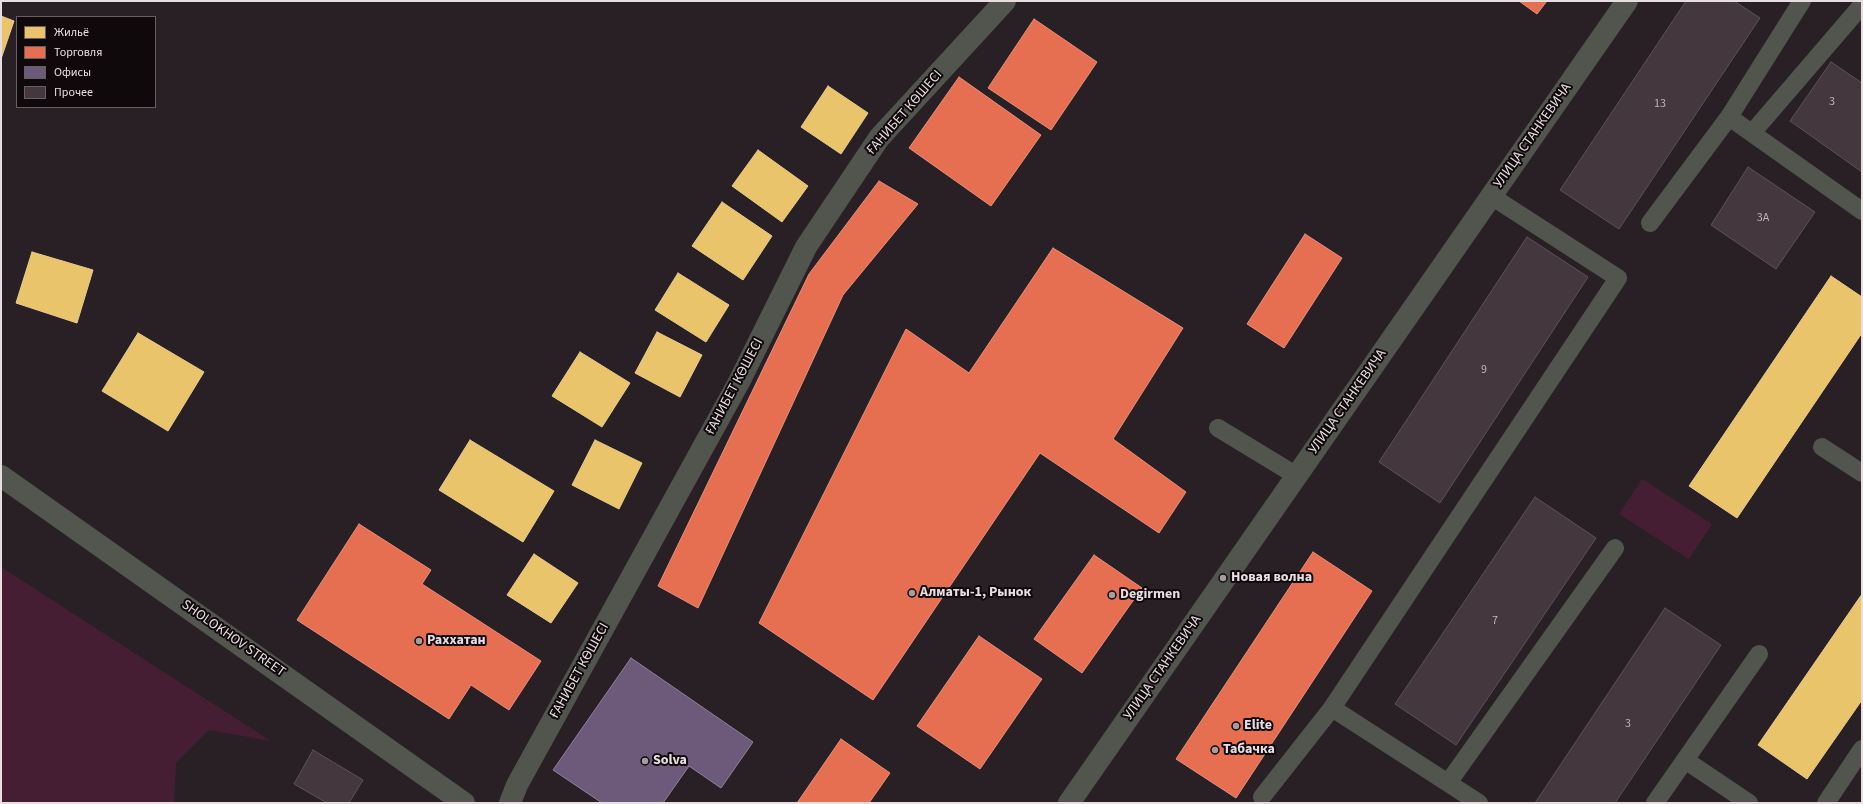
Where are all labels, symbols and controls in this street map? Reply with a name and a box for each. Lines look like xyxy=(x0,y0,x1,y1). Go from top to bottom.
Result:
legend xyxy=(16,16,156,108)
text: Жильё xyxy=(54,24,89,41)
text: Торговля xyxy=(54,44,102,61)
text: Офисы xyxy=(54,64,91,81)
street label: ҒАНИБЕТ КӨШЕСІ xyxy=(864,67,946,159)
street label: УЛИЦА СТАНКЕВИЧА xyxy=(1491,80,1575,192)
text: Прочее xyxy=(54,84,93,101)
house number: 3 xyxy=(1829,95,1835,109)
house number: 13 xyxy=(1654,97,1666,111)
house number: 3А xyxy=(1757,211,1769,225)
street label: ҒАНИБЕТ КӨШЕСІ xyxy=(703,336,767,438)
street label: УЛИЦА СТАНКЕВИЧА xyxy=(1306,346,1390,458)
house number: 9 xyxy=(1481,363,1487,377)
place label: Новая волна xyxy=(1231,570,1312,586)
marker: Новая волна xyxy=(1218,573,1228,583)
place label: Алматы-1, Рынок xyxy=(920,585,1031,601)
place label: Degirmen xyxy=(1120,587,1180,603)
marker: Алматы-1, Рынок xyxy=(907,588,917,598)
marker: Degirmen xyxy=(1107,590,1117,600)
street label: SHOLOKHOV STREET xyxy=(178,597,288,681)
street label: УЛИЦА СТАНКЕВИЧА xyxy=(1121,612,1205,724)
house number: 7 xyxy=(1492,614,1498,628)
street label: ҒАНИБЕТ КӨШЕСІ xyxy=(547,620,613,722)
place label: Раххатан xyxy=(427,633,486,649)
marker: Раххатан xyxy=(414,636,424,646)
house number: 3 xyxy=(1625,717,1631,731)
place label: Elite xyxy=(1244,718,1272,734)
marker: Elite xyxy=(1231,721,1241,731)
place label: Табачка xyxy=(1223,742,1275,758)
marker: Табачка xyxy=(1210,745,1220,755)
place label: Solva xyxy=(653,753,687,769)
marker: Solva xyxy=(640,756,650,766)

